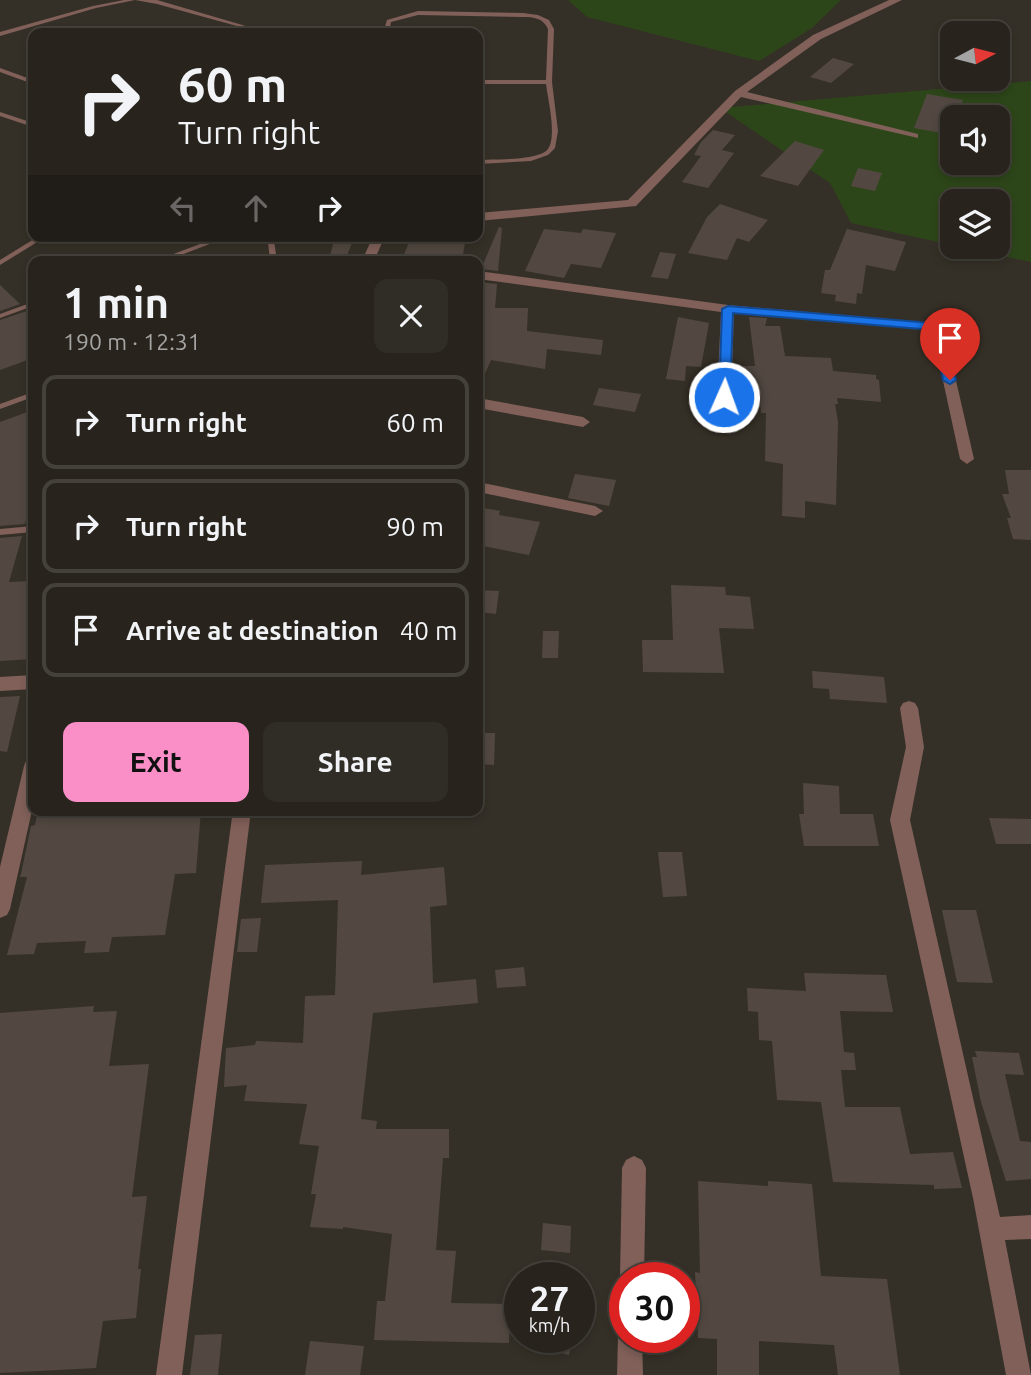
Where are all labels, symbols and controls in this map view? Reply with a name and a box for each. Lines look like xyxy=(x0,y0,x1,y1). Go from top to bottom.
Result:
north arrow xyxy=(940,21,1010,91)
map controls xyxy=(940,21,1010,259)
icon: right xyxy=(63,56,154,147)
text: 60 m xyxy=(178,56,287,111)
button: sound xyxy=(940,105,1010,175)
text: Turn right xyxy=(178,114,320,150)
icon: left xyxy=(164,189,202,227)
icon: ahead xyxy=(237,189,275,227)
icon: right xyxy=(310,189,348,227)
button: layers xyxy=(940,189,1010,259)
text: 1 min xyxy=(63,279,169,326)
button: close xyxy=(374,279,448,353)
pin xyxy=(920,308,980,380)
icon: arrive xyxy=(931,319,969,357)
text: 190 m · 12:31 xyxy=(63,329,201,354)
position arrow xyxy=(687,360,761,434)
icon: right xyxy=(67,403,105,441)
text: Turn right xyxy=(126,408,247,437)
text: 60 m xyxy=(386,408,444,437)
icon: right xyxy=(67,507,105,545)
text: Turn right xyxy=(126,512,247,541)
text: 90 m xyxy=(386,512,444,541)
icon: arrive xyxy=(67,611,105,649)
text: Arrive at destination xyxy=(126,616,379,645)
text: 40 m xyxy=(400,616,457,645)
button: Exit xyxy=(63,722,249,802)
button: Share xyxy=(263,722,448,802)
speed limit sign: 30 xyxy=(609,1262,700,1353)
text: 27 xyxy=(530,1278,569,1318)
text: km/h xyxy=(529,1315,570,1335)

